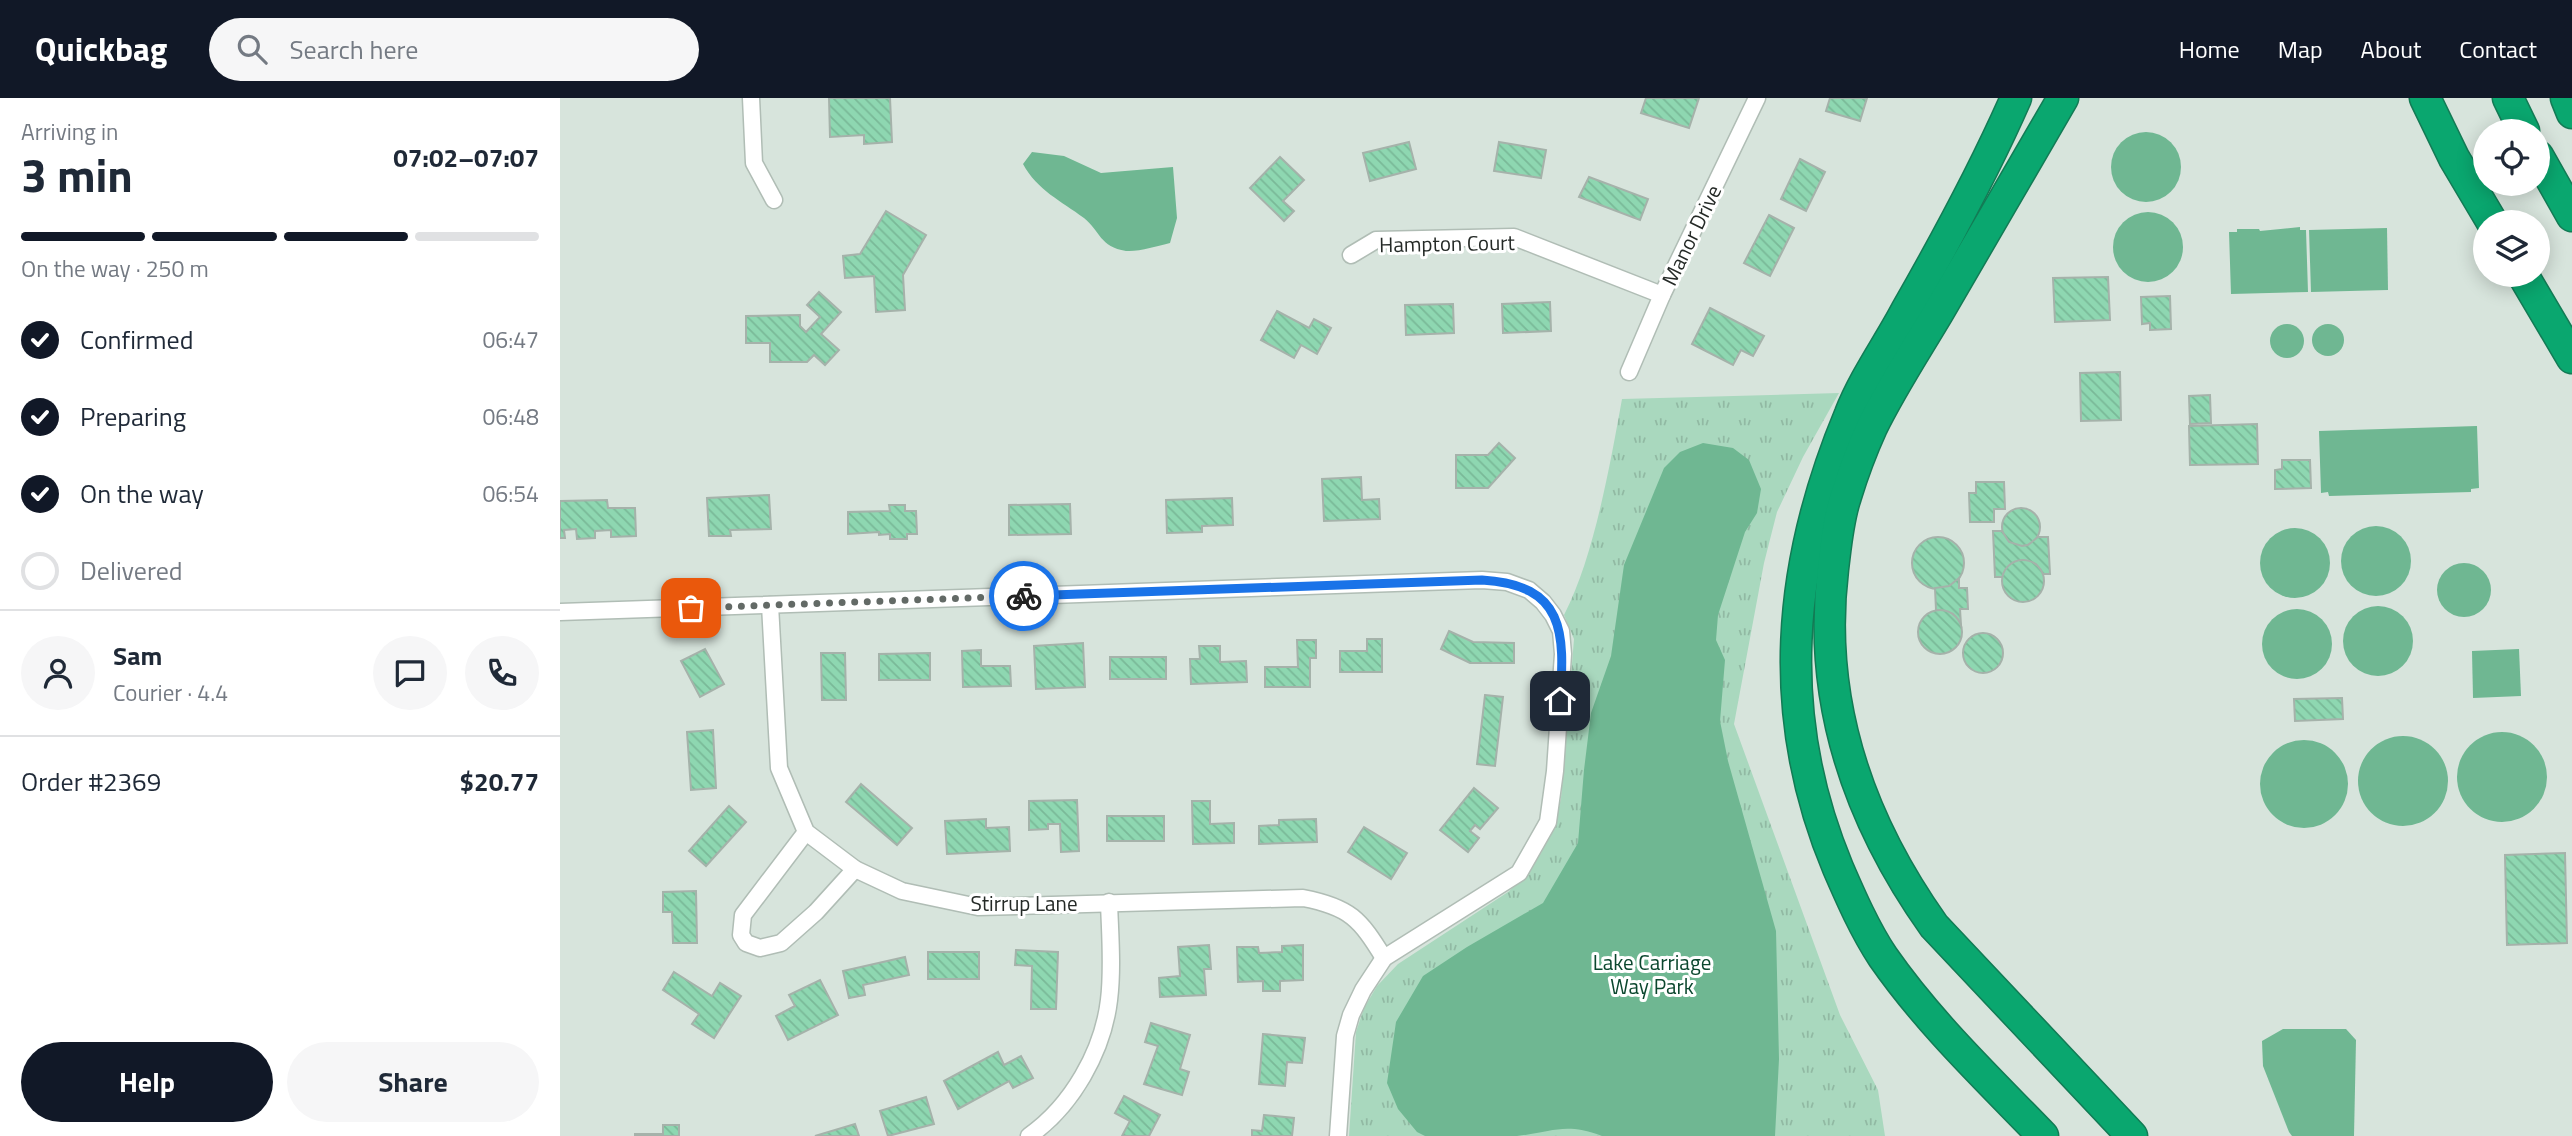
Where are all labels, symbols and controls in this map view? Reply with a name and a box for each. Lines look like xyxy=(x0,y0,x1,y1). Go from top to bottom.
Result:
search box xyxy=(209,18,699,81)
text: Quickbag xyxy=(35,24,167,74)
icon: search xyxy=(233,30,271,68)
text: Search here xyxy=(289,30,418,69)
text: Home xyxy=(2179,31,2240,67)
text: Map xyxy=(2278,31,2323,67)
text: About xyxy=(2361,31,2421,67)
text: Contact xyxy=(2459,31,2537,67)
text: Arriving in xyxy=(21,114,118,149)
map controls xyxy=(2473,119,2550,287)
button: locate xyxy=(2473,119,2550,196)
text: 07:02–07:07 xyxy=(393,138,539,177)
text: 3 min xyxy=(21,140,133,210)
street label: Manor Drive xyxy=(1653,179,1729,291)
button: layers xyxy=(2473,210,2550,287)
street label: Hampton Court xyxy=(1379,226,1516,260)
text: On the way · 250 m xyxy=(21,251,209,286)
text: Confirmed xyxy=(80,320,194,359)
icon: check xyxy=(21,321,59,359)
text: 06:47 xyxy=(482,322,539,357)
text: Preparing xyxy=(80,397,186,436)
icon: check xyxy=(21,398,59,436)
text: 06:48 xyxy=(482,399,539,434)
text: On the way xyxy=(80,474,204,513)
icon: check xyxy=(21,475,59,513)
text: 06:54 xyxy=(482,476,539,511)
text: Delivered xyxy=(80,551,183,590)
courier xyxy=(989,561,1059,631)
icon: bike xyxy=(1005,577,1043,615)
pin xyxy=(661,578,721,638)
icon: bag xyxy=(672,589,710,627)
button: person xyxy=(21,636,95,710)
text: Sam xyxy=(113,636,162,675)
button: chat xyxy=(373,636,447,710)
button: phone xyxy=(465,636,539,710)
pin xyxy=(1530,671,1590,731)
text: Courier · 4.4 xyxy=(113,675,228,710)
icon: home xyxy=(1541,682,1579,720)
text: Order #2369 xyxy=(21,762,161,801)
text: $20.77 xyxy=(460,762,539,801)
street label: Stirrup Lane xyxy=(971,887,1078,919)
park label: Lake Carriage Way Park xyxy=(1593,946,1711,1002)
button: Help xyxy=(21,1042,273,1122)
button: Share xyxy=(287,1042,539,1122)

